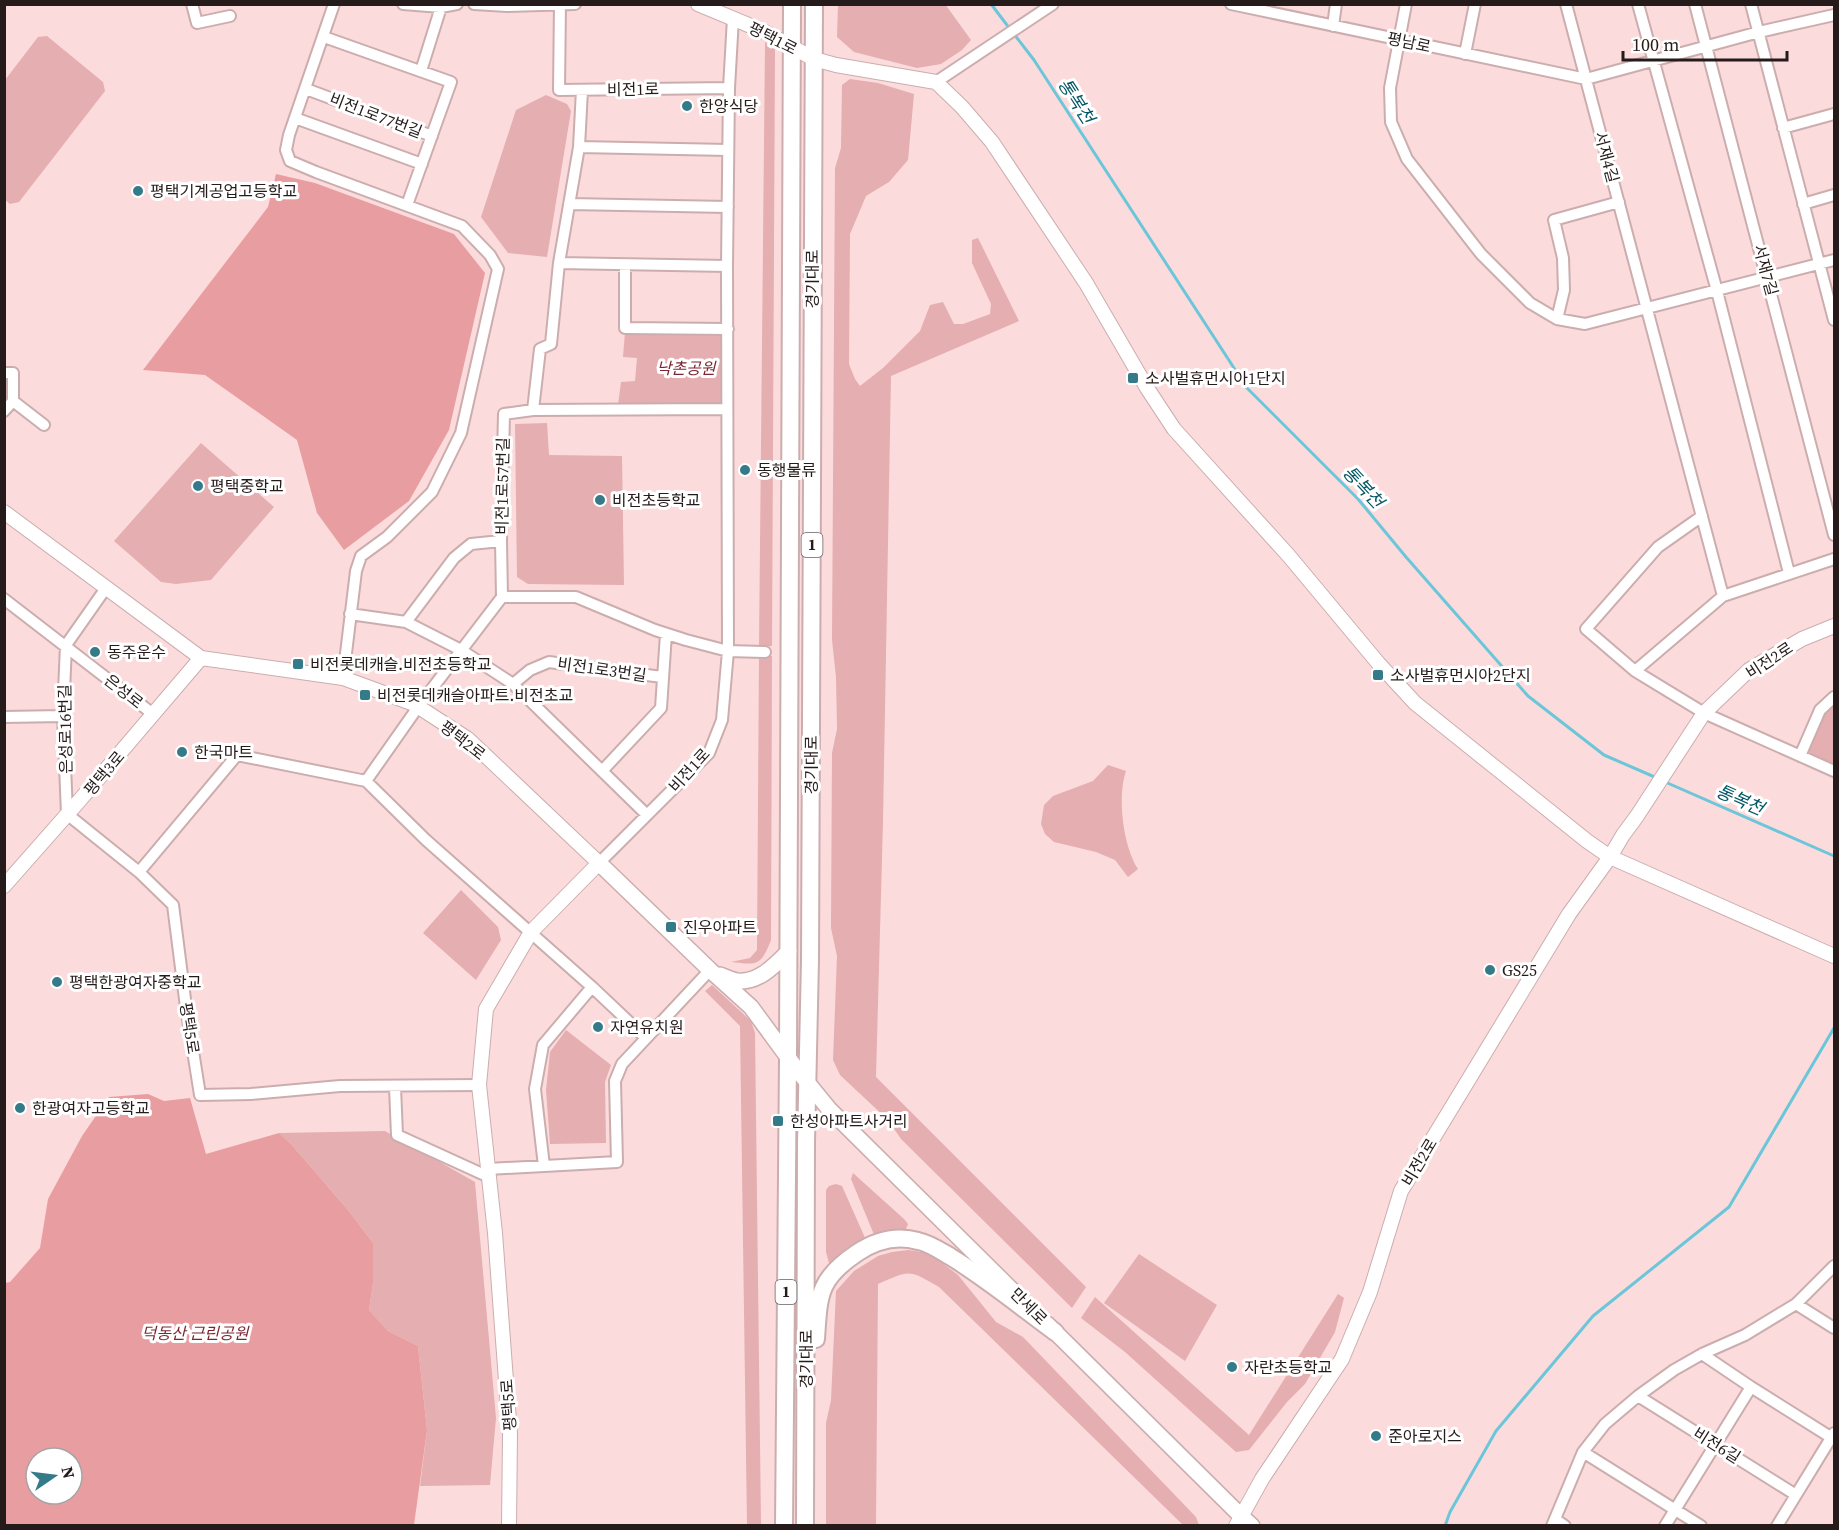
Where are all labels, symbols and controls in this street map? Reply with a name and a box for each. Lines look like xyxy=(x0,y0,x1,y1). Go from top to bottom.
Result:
street label: 평택1로 xyxy=(745,16,801,60)
scale bar xyxy=(1623,24,1786,62)
street label: 평남로 xyxy=(1385,27,1433,57)
text: 100 m xyxy=(1632,32,1679,57)
water label: 통복천 xyxy=(1052,73,1102,130)
street label: 비전1로 xyxy=(607,78,660,100)
street label: 비전1로77번길 xyxy=(326,87,426,143)
place label: 한양식당 xyxy=(699,95,758,117)
marker: 한양식당 xyxy=(680,99,694,113)
street label: 서재4길 xyxy=(1590,129,1624,185)
place label: 평택기계공업고등학교 xyxy=(150,180,297,202)
marker: 평택기계공업고등학교 xyxy=(131,184,145,198)
street label: 서재7길 xyxy=(1749,242,1783,298)
street label: 경기대로 xyxy=(801,249,823,308)
park label: 낙촌공원 xyxy=(657,357,717,379)
place label: 소사벌휴먼시아1단지 xyxy=(1145,367,1285,389)
marker: 소사벌휴먼시아1단지 xyxy=(1126,371,1140,385)
street label: 비전1로57번길 xyxy=(490,437,514,535)
place label: 동행물류 xyxy=(757,459,816,481)
water label: 통복천 xyxy=(1337,460,1391,515)
marker: 동행물류 xyxy=(738,463,752,477)
place label: 평택중학교 xyxy=(210,475,284,497)
marker: 평택중학교 xyxy=(191,479,205,493)
place label: 비전초등학교 xyxy=(612,489,700,511)
marker: 비전초등학교 xyxy=(593,493,607,507)
road number: 1 xyxy=(802,533,822,557)
street label: 비전2로 xyxy=(1741,636,1797,683)
place label: 동주운수 xyxy=(107,641,166,663)
marker: 동주운수 xyxy=(88,645,102,659)
street label: 비전1로3번길 xyxy=(556,652,648,686)
place label: 비전롯데캐슬.비전초등학교 xyxy=(310,653,491,675)
marker: 비전롯데캐슬.비전초등학교 xyxy=(291,657,305,671)
place label: 소사벌휴먼시아2단지 xyxy=(1390,664,1530,686)
marker: 소사벌휴먼시아2단지 xyxy=(1371,668,1385,682)
street label: 은성로 xyxy=(100,669,148,713)
street label: 은성로16번길 xyxy=(53,684,77,774)
place label: 비전롯데캐슬아파트.비전초교 xyxy=(377,684,573,706)
marker: 비전롯데캐슬아파트.비전초교 xyxy=(358,688,372,702)
street label: 평택2로 xyxy=(436,715,491,765)
street label: 경기대로 xyxy=(800,735,822,794)
place label: 한국마트 xyxy=(194,741,253,763)
street label: 비전1로 xyxy=(663,743,715,797)
marker: 한국마트 xyxy=(175,745,189,759)
street label: 평택3로 xyxy=(79,746,129,800)
water label: 통복천 xyxy=(1712,778,1770,822)
place label: 진우아파트 xyxy=(683,916,757,938)
marker: 진우아파트 xyxy=(664,920,678,934)
place label: GS25 xyxy=(1502,959,1537,981)
marker: GS25 xyxy=(1483,963,1497,977)
place label: 평택한광여자중학교 xyxy=(69,971,201,993)
marker: 평택한광여자중학교 xyxy=(50,975,64,989)
street label: 평택5로 xyxy=(175,1001,205,1056)
place label: 자연유치원 xyxy=(610,1016,684,1038)
marker: 자연유치원 xyxy=(591,1020,605,1034)
place label: 한광여자고등학교 xyxy=(32,1097,150,1119)
marker: 한광여자고등학교 xyxy=(13,1101,27,1115)
place label: 한성아파트사거리 xyxy=(790,1110,908,1132)
marker: 한성아파트사거리 xyxy=(771,1114,785,1128)
street label: 비전2로 xyxy=(1396,1134,1442,1190)
road number: 1 xyxy=(776,1280,796,1304)
street label: 만세로 xyxy=(1006,1283,1053,1330)
park label: 덕동산 근린공원 xyxy=(142,1322,250,1344)
street label: 경기대로 xyxy=(795,1329,817,1388)
place label: 자란초등학교 xyxy=(1244,1356,1332,1378)
marker: 자란초등학교 xyxy=(1225,1360,1239,1374)
street label: 평택5로 xyxy=(495,1378,521,1432)
street label: 비전6길 xyxy=(1689,1422,1745,1468)
place label: 준아로지스 xyxy=(1388,1425,1462,1447)
marker: 준아로지스 xyxy=(1369,1429,1383,1443)
north arrow xyxy=(24,1446,84,1506)
text: N xyxy=(56,1464,81,1481)

